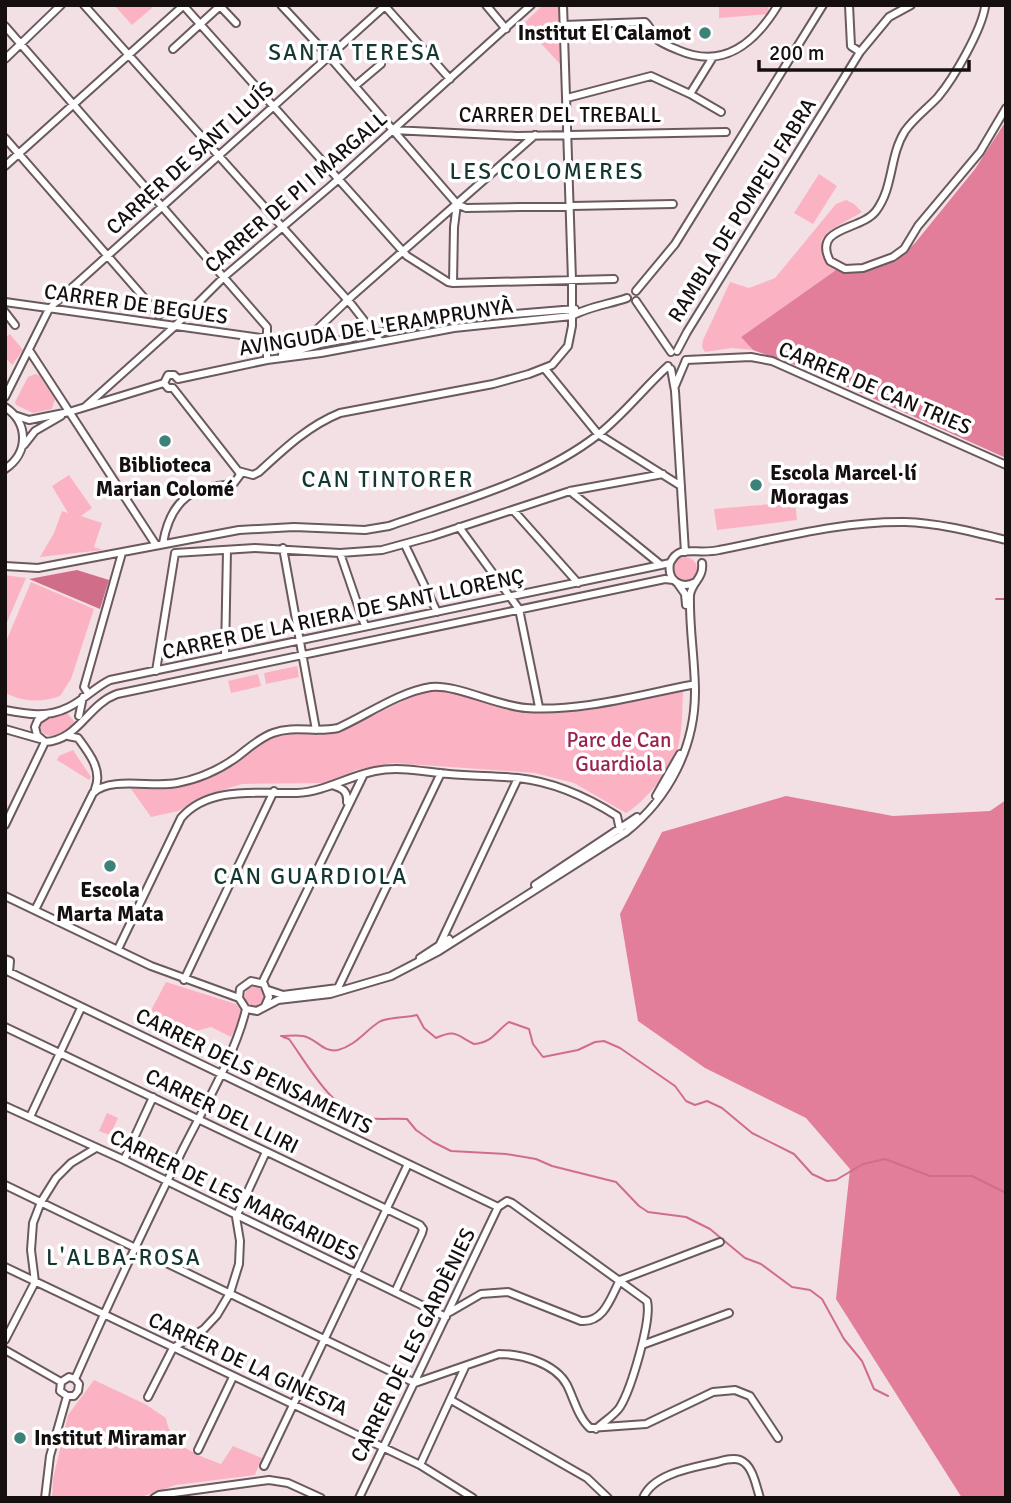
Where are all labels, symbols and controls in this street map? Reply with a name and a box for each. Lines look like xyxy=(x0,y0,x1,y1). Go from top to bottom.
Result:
place label: Institut El Calamot xyxy=(518,20,691,46)
marker: Institut El Calamot xyxy=(697,25,713,41)
scale bar xyxy=(759,28,969,72)
district label: SANTA TERESA xyxy=(268,38,442,67)
text: 200 m xyxy=(769,40,824,66)
street label: CARRER DE SANT LLUÍS xyxy=(101,76,279,240)
street label: RAMBLA DE POMPEU FABRA xyxy=(662,93,822,327)
street label: CARRER DEL TREBALL xyxy=(459,102,662,128)
street label: CARRER DE PI I MARGALL xyxy=(199,105,393,278)
district label: LES COLOMERES xyxy=(449,157,645,186)
street label: CARRER DE BEGUES xyxy=(42,278,230,330)
street label: AVINGUDA DE L'ERAMPRUNYÀ xyxy=(237,292,515,362)
street label: CARRER DE CAN TRIES xyxy=(775,336,975,440)
marker: Biblioteca Marian Colomé xyxy=(157,433,173,449)
place label: Biblioteca Marian Colomé xyxy=(96,452,234,502)
place label: Escola Marcel·lí Moragas xyxy=(770,460,917,510)
district label: CAN TINTORER xyxy=(302,465,474,494)
marker: Escola Marcel·lí Moragas xyxy=(748,477,764,493)
street label: CARRER DE LA RIERA DE SANT LLORENÇ xyxy=(160,563,526,665)
park label: Parc de Can Guardiola xyxy=(567,727,671,777)
marker: Escola Marta Mata xyxy=(102,858,118,874)
district label: CAN GUARDIOLA xyxy=(214,862,408,891)
place label: Escola Marta Mata xyxy=(56,877,164,927)
street label: CARRER DELS PENSAMENTS xyxy=(131,1002,377,1140)
street label: CARRER DEL LLIRI xyxy=(141,1063,303,1159)
street label: CARRER DE LES MARGARIDES xyxy=(105,1123,363,1267)
street label: CARRER DE LES GARDÈNIES xyxy=(345,1224,481,1466)
district label: L'ALBA-ROSA xyxy=(46,1243,202,1272)
street label: CARRER DE LA GINESTA xyxy=(144,1306,352,1422)
place label: Institut Miramar xyxy=(34,1425,187,1451)
marker: Institut Miramar xyxy=(12,1430,28,1446)

